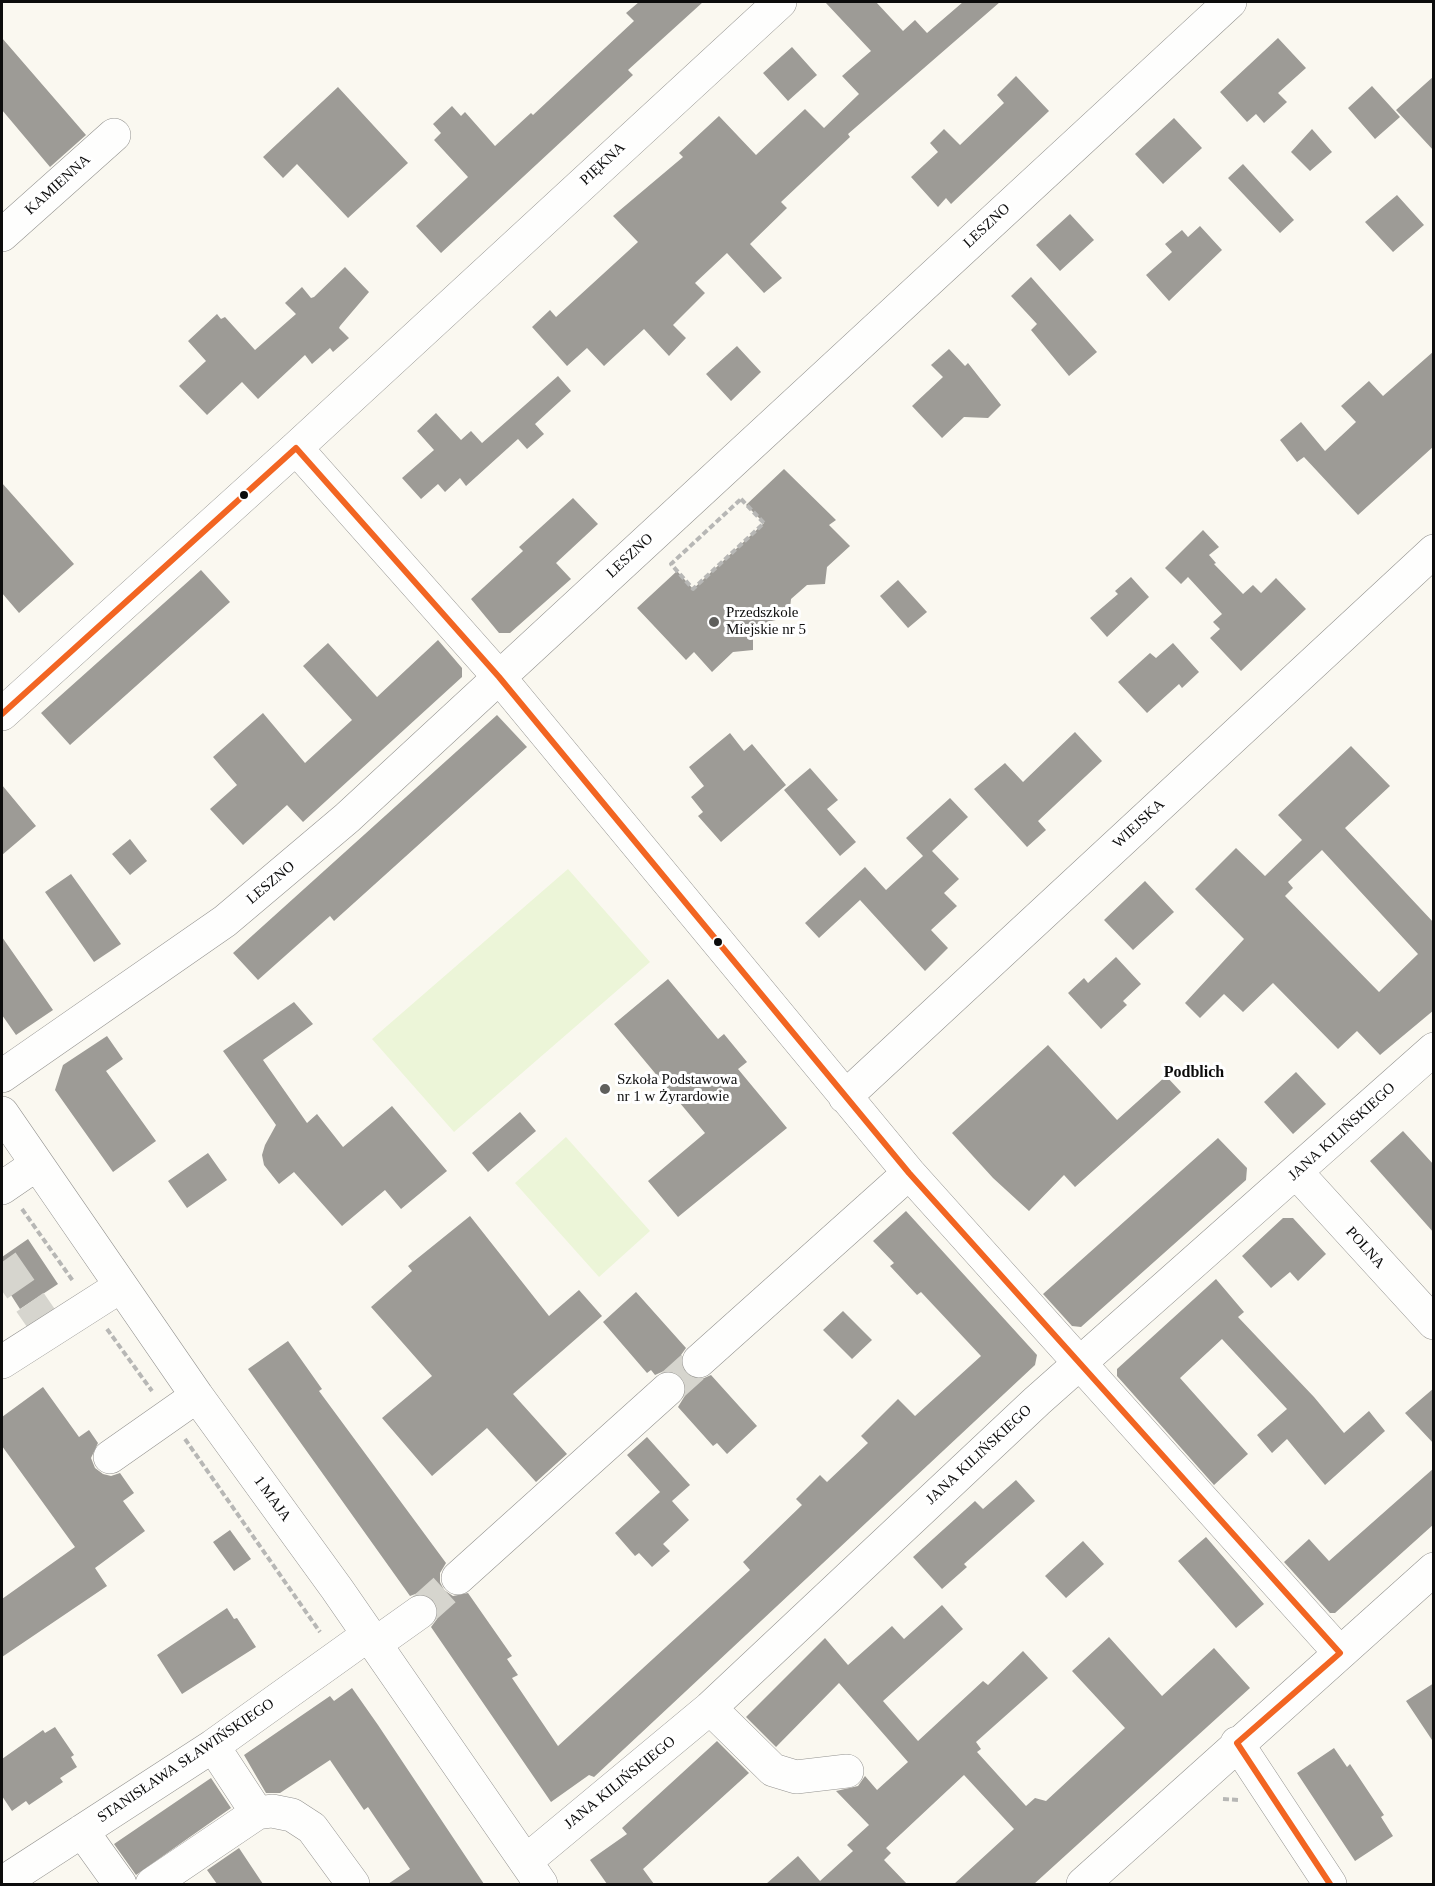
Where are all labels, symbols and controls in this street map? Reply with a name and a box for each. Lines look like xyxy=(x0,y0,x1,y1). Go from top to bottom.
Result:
street label: PIĘKNA xyxy=(577,139,629,189)
street label: KAMIENNA xyxy=(22,151,94,219)
street label: LESZNO xyxy=(960,200,1014,252)
unlabelled marker xyxy=(238,489,250,501)
street label: LESZNO xyxy=(603,530,657,582)
place label: Przedszkole Miejskie nr 5 xyxy=(726,604,806,639)
marker: Przedszkole Miejskie nr 5 xyxy=(707,615,721,629)
street label: WIEJSKA xyxy=(1109,796,1169,852)
street label: LESZNO xyxy=(243,858,299,908)
unlabelled marker xyxy=(712,936,724,948)
district label: Podblich xyxy=(1164,1063,1224,1083)
place label: Szkoła Podstawowa nr 1 w Żyrardowie xyxy=(617,1071,737,1106)
street label: JANA KILIŃSKIEGO xyxy=(1285,1079,1399,1185)
marker: Szkoła Podstawowa nr 1 w Żyrardowie xyxy=(598,1082,612,1096)
street label: POLNA xyxy=(1342,1223,1388,1273)
street label: JANA KILIŃSKIEGO xyxy=(922,1401,1036,1509)
street label: 1 MAJA xyxy=(249,1473,295,1525)
street label: STANISŁAWA SŁAWIŃSKIEGO xyxy=(94,1695,278,1827)
street label: JANA KILIŃSKIEGO xyxy=(561,1733,679,1833)

